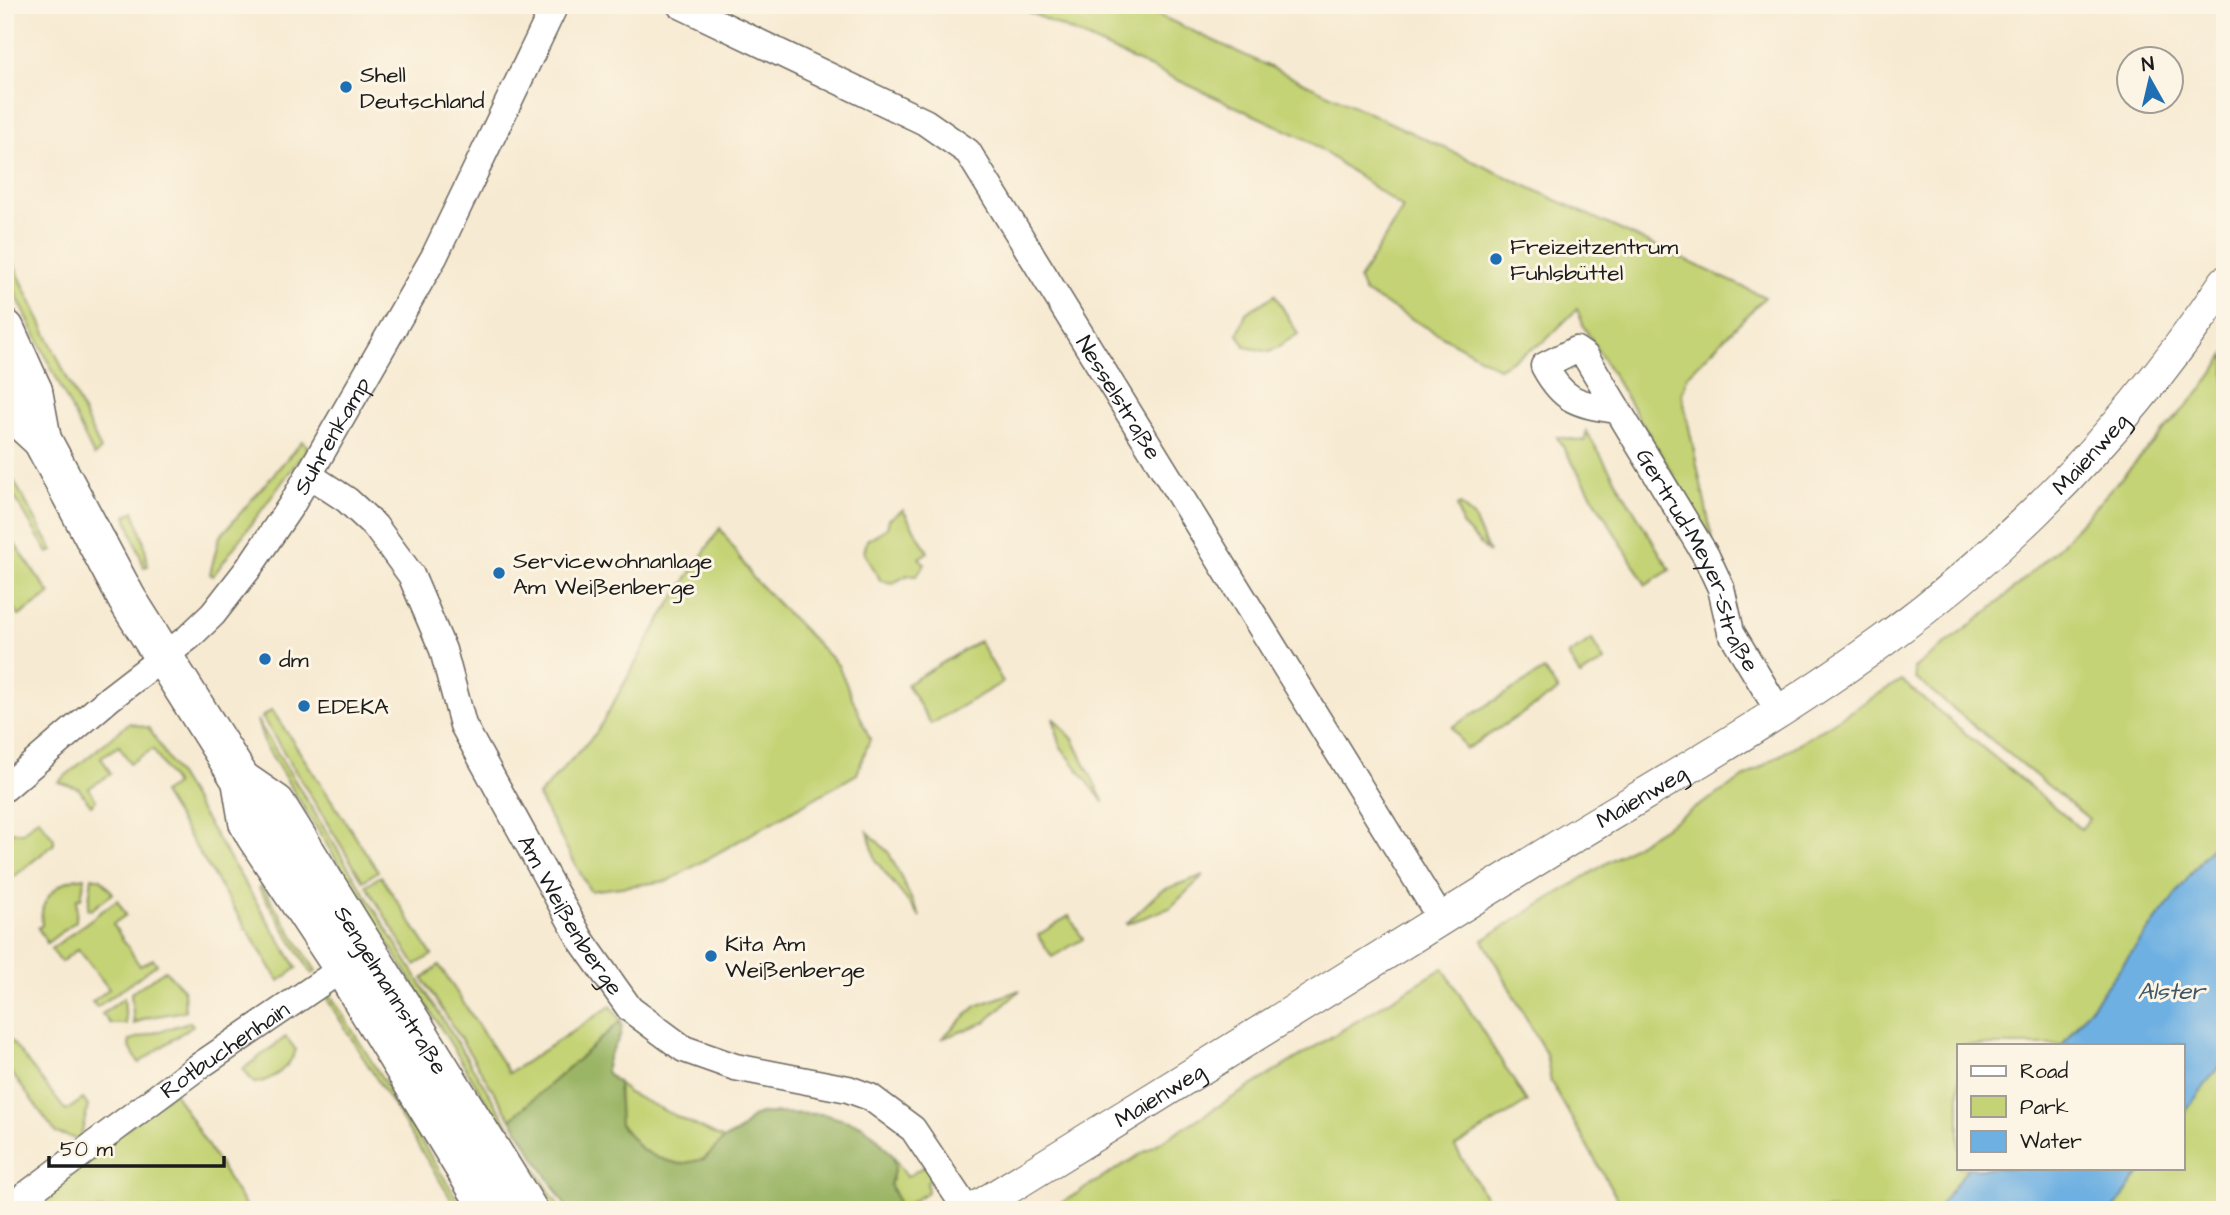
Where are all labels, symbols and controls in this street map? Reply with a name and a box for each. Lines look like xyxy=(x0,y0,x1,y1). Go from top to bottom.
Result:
north arrow xyxy=(2114,46,2184,116)
text: N xyxy=(2140,50,2156,79)
place label: Shell Deutschland xyxy=(360,59,485,117)
marker: Shell Deutschland xyxy=(338,79,354,95)
place label: Freizeitzentrum Fuhlsbüttel xyxy=(1510,231,1678,289)
marker: Freizeitzentrum Fuhlsbüttel xyxy=(1488,251,1504,267)
street label: Nesselstraße xyxy=(1068,330,1169,466)
street label: Suhrenkamp xyxy=(286,371,379,501)
street label: Maienweg xyxy=(2045,406,2137,503)
street label: Gertrud-Meyer-Straße xyxy=(1628,443,1766,678)
place label: Servicewohnanlage Am Weißenberge xyxy=(513,545,713,604)
marker: Servicewohnanlage Am Weißenberge xyxy=(491,565,507,581)
place label: dm xyxy=(279,644,309,676)
marker: dm xyxy=(257,651,273,667)
place label: EDEKA xyxy=(318,691,389,723)
marker: EDEKA xyxy=(296,698,312,714)
street label: Maienweg xyxy=(1590,757,1694,837)
street label: Am Weißenberge xyxy=(509,829,630,1002)
street label: Sengelmannstraße xyxy=(326,900,455,1081)
place label: Kita Am Weißenberge xyxy=(725,928,865,987)
marker: Kita Am Weißenberge xyxy=(703,948,719,964)
water label: Alster xyxy=(2137,975,2207,1009)
street label: Rotbuchenhain xyxy=(154,994,296,1107)
legend xyxy=(1957,1044,2184,1170)
street label: Maienweg xyxy=(1108,1055,1212,1136)
text: Road xyxy=(2020,1057,2068,1086)
text: Park xyxy=(2020,1093,2069,1122)
scale bar xyxy=(49,1124,224,1168)
text: Water xyxy=(2020,1127,2082,1156)
text: 50 m xyxy=(60,1135,114,1164)

